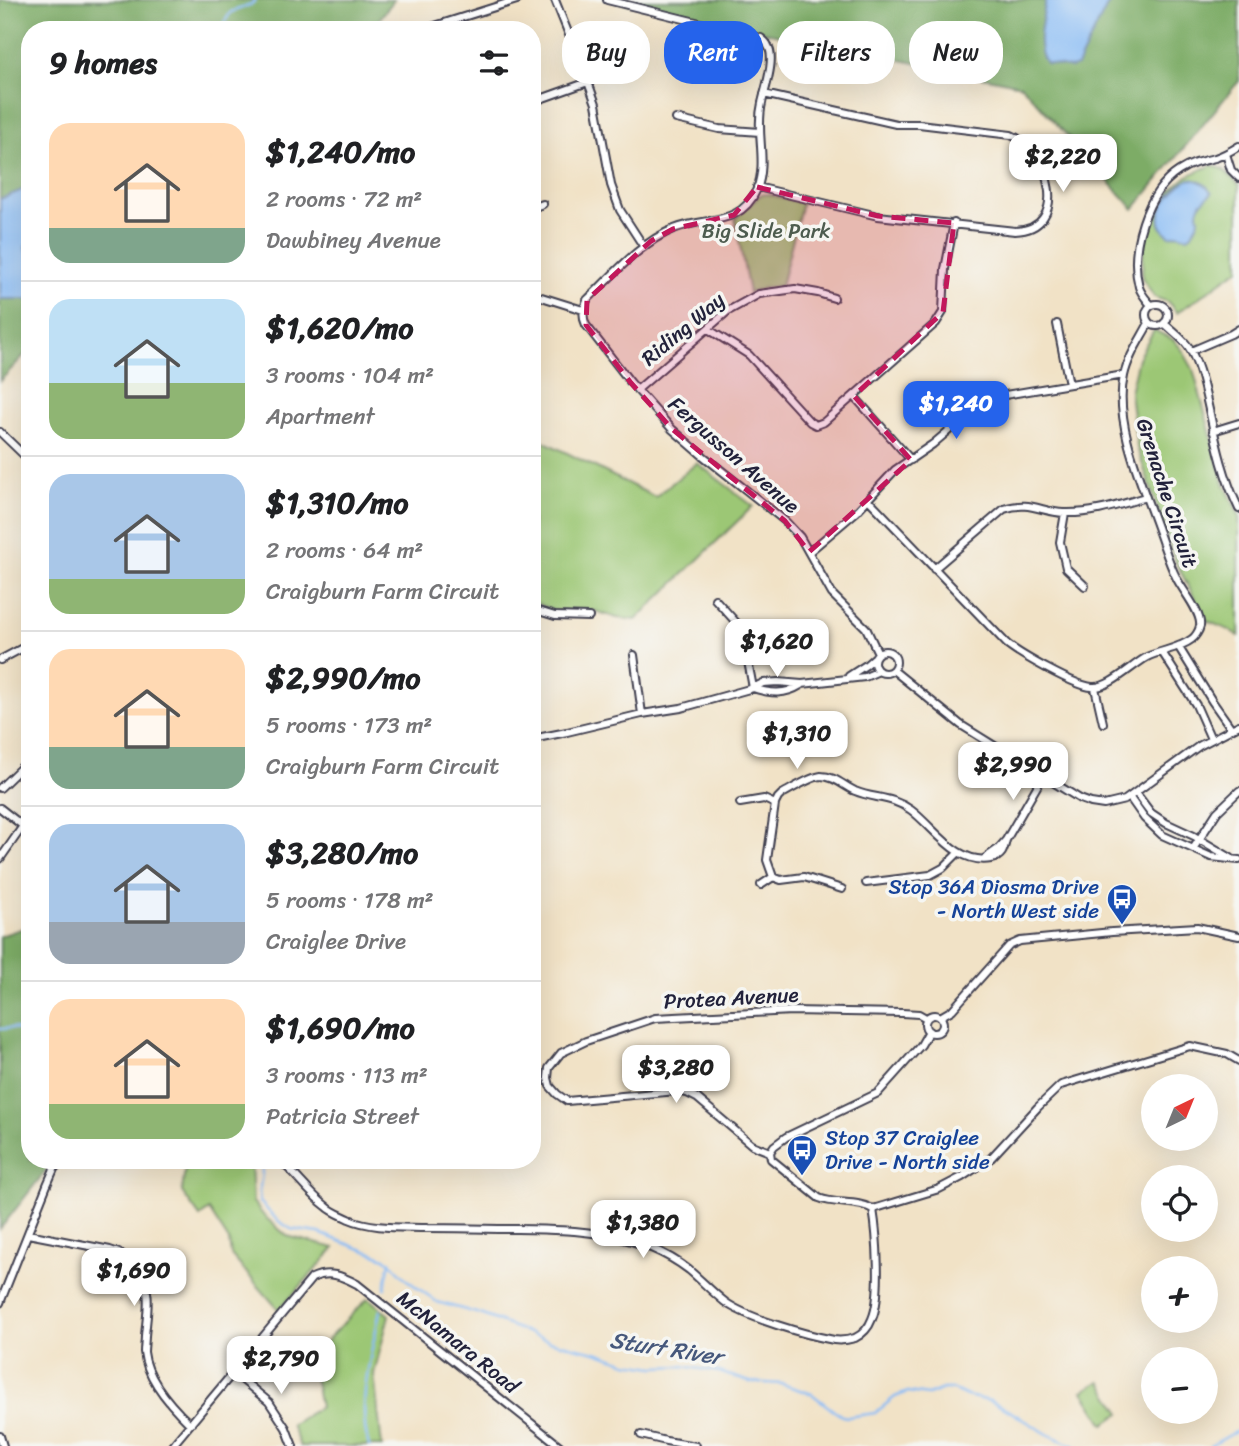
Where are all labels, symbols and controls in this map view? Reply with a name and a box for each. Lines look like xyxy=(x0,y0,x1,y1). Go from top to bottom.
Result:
chip: Buy xyxy=(562,21,650,84)
chip: Rent xyxy=(664,21,763,84)
chip: Filters xyxy=(777,21,895,84)
chip: New xyxy=(909,21,1003,84)
text: 9 homes xyxy=(49,36,157,90)
icon: filters xyxy=(475,44,513,82)
text: $1,240/mo xyxy=(266,125,415,179)
pin: $2,220 xyxy=(1006,134,1120,194)
text: $2,220 xyxy=(1025,136,1101,177)
icon: home xyxy=(105,151,189,235)
text: 2 rooms · 72 m² xyxy=(266,179,422,220)
park label: Big Slide Park xyxy=(701,212,831,250)
text: Dawbiney Avenue xyxy=(266,220,441,261)
street label: Riding Way xyxy=(632,282,734,376)
text: $1,620/mo xyxy=(266,301,414,355)
icon: home xyxy=(105,327,189,411)
text: 3 rooms · 104 m² xyxy=(266,355,434,396)
pin: $1,240 xyxy=(899,382,1013,441)
text: $1,240 xyxy=(919,383,993,424)
street label: Fergusson Avenue xyxy=(659,386,809,524)
text: Apartment xyxy=(266,396,375,437)
street label: Grenache Circuit xyxy=(1125,413,1209,573)
text: $1,310/mo xyxy=(266,476,409,530)
icon: home xyxy=(105,502,189,586)
text: 2 rooms · 64 m² xyxy=(266,530,423,571)
text: Craigburn Farm Circuit xyxy=(266,571,499,612)
pin: $1,620 xyxy=(720,620,834,679)
text: $1,620 xyxy=(741,621,813,662)
text: $2,990/mo xyxy=(266,651,421,705)
icon: home xyxy=(105,677,189,761)
text: 5 rooms · 173 m² xyxy=(266,705,432,746)
pin: $1,310 xyxy=(740,712,854,771)
text: $1,310 xyxy=(763,713,831,754)
pin: $2,990 xyxy=(956,742,1070,802)
text: $2,990 xyxy=(974,744,1052,785)
text: Craigburn Farm Circuit xyxy=(266,746,499,787)
text: $3,280/mo xyxy=(266,826,418,880)
icon: home xyxy=(105,852,189,936)
place label: Stop 36A Diosma Drive - North West side xyxy=(888,868,1099,930)
text: 5 rooms · 178 m² xyxy=(266,880,434,921)
bus stop icon: Stop 36A Diosma Drive - North West side xyxy=(1105,882,1139,926)
text: Craiglee Drive xyxy=(266,921,406,962)
street label: Protea Avenue xyxy=(663,975,799,1021)
text: $1,690/mo xyxy=(266,1001,415,1055)
icon: home xyxy=(105,1027,189,1111)
pin: $3,280 xyxy=(619,1046,733,1105)
text: $3,280 xyxy=(638,1047,714,1088)
text: 3 rooms · 113 m² xyxy=(266,1055,428,1096)
north arrow xyxy=(1141,1074,1218,1152)
map controls xyxy=(1141,1074,1218,1424)
text: Patricia Street xyxy=(266,1096,419,1137)
place label: Stop 37 Craiglee Drive - North side xyxy=(825,1119,990,1181)
bus stop icon: Stop 37 Craiglee Drive - North side xyxy=(785,1133,819,1177)
button: locate xyxy=(1141,1165,1218,1242)
pin: $1,380 xyxy=(586,1200,700,1260)
text: $1,380 xyxy=(607,1202,679,1243)
pin: $1,690 xyxy=(77,1248,191,1308)
text: $1,690 xyxy=(97,1250,171,1291)
button: + xyxy=(1141,1256,1218,1333)
street label: McNamara Road xyxy=(388,1280,529,1405)
water label: Sturt River xyxy=(607,1319,729,1378)
pin: $2,790 xyxy=(224,1336,338,1396)
text: $2,790 xyxy=(243,1338,319,1379)
button: − xyxy=(1141,1347,1218,1424)

